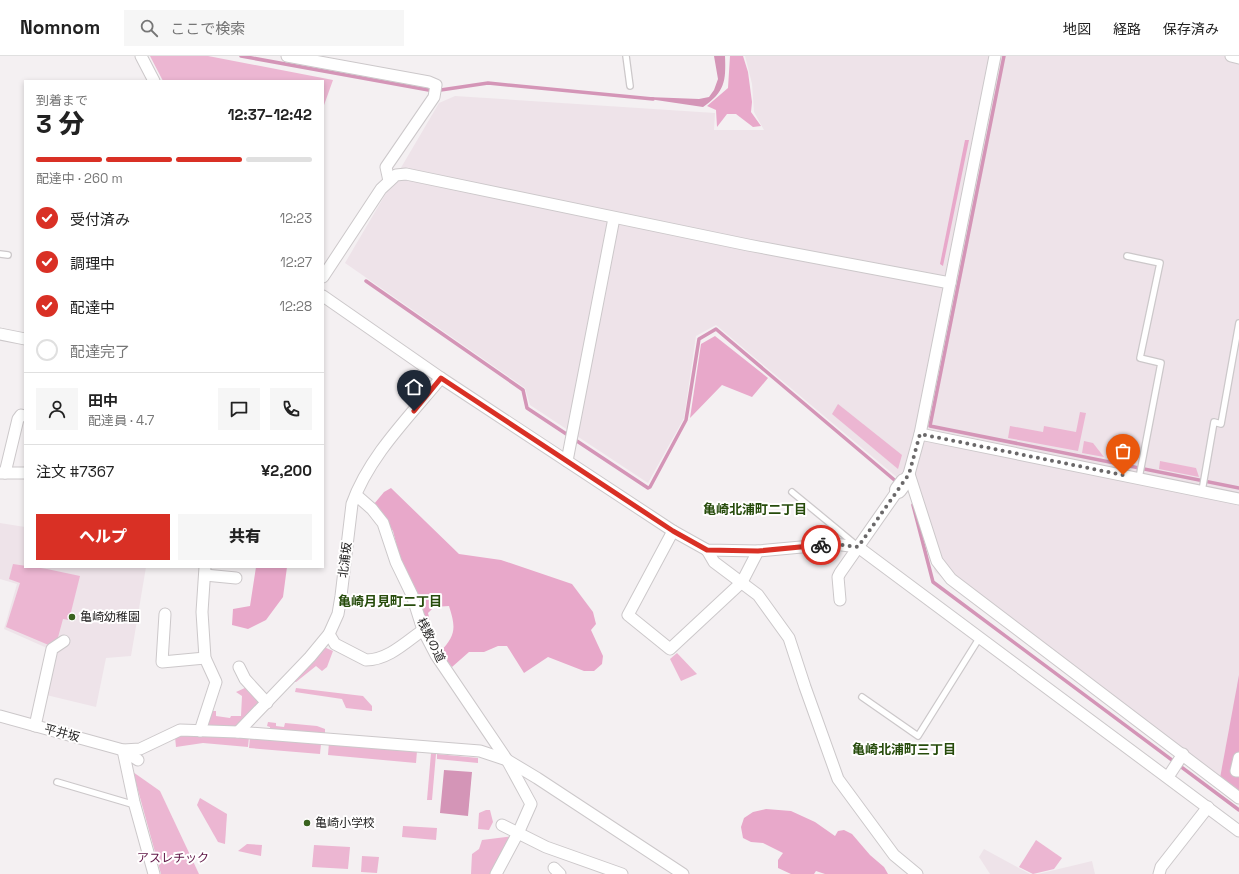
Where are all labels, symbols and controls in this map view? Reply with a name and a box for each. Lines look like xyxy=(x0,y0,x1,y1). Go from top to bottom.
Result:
search box xyxy=(124,10,404,46)
text: Nomnom xyxy=(20,15,100,40)
icon: search xyxy=(138,17,160,39)
text: ここで検索 xyxy=(170,19,245,38)
text: 地図 xyxy=(1063,20,1091,38)
text: 経路 xyxy=(1113,20,1141,38)
text: 保存済み xyxy=(1163,20,1219,38)
text: 到着まで xyxy=(36,92,88,109)
text: 12:37–12:42 xyxy=(228,105,312,124)
text: 3 分 xyxy=(36,107,84,141)
text: 配達中 · 260 m xyxy=(36,170,123,187)
icon: check xyxy=(36,207,58,229)
text: 受付済み xyxy=(70,210,130,229)
text: 12:23 xyxy=(280,210,312,227)
icon: check xyxy=(36,251,58,273)
text: 調理中 xyxy=(70,254,115,273)
text: 12:27 xyxy=(280,254,312,271)
icon: check xyxy=(36,295,58,317)
text: 配達中 xyxy=(70,298,115,317)
text: 12:28 xyxy=(279,298,312,315)
text: 配達完了 xyxy=(70,342,130,361)
pin xyxy=(397,370,431,411)
icon: home xyxy=(403,376,425,398)
button: person xyxy=(36,388,78,430)
button: chat xyxy=(218,388,260,430)
button: phone xyxy=(270,388,312,430)
text: 田中 xyxy=(88,391,118,410)
text: 配達員 · 4.7 xyxy=(88,412,154,429)
pin xyxy=(1106,434,1140,475)
icon: bag xyxy=(1112,440,1134,462)
text: ¥2,200 xyxy=(261,461,312,480)
text: 注文 #7367 xyxy=(36,462,114,481)
district label: 亀崎北浦町二丁目 xyxy=(703,501,807,518)
button: ヘルプ xyxy=(36,514,170,560)
button: 共有 xyxy=(178,514,312,560)
courier xyxy=(801,525,841,565)
icon: bike xyxy=(810,534,832,556)
street label: 北浦坂 xyxy=(335,541,355,579)
district label: 亀崎月見町二丁目 xyxy=(338,593,442,610)
place label: 亀崎幼稚園 xyxy=(80,609,140,625)
marker: 亀崎幼稚園 xyxy=(67,612,77,622)
street label: 桟敷の道 xyxy=(413,615,449,665)
street label: 平井坂 xyxy=(43,721,81,745)
district label: 亀崎北浦町三丁目 xyxy=(852,741,956,758)
place label: 亀崎小学校 xyxy=(315,815,375,831)
marker: 亀崎小学校 xyxy=(302,818,312,828)
park label: アスレチック xyxy=(137,850,209,866)

